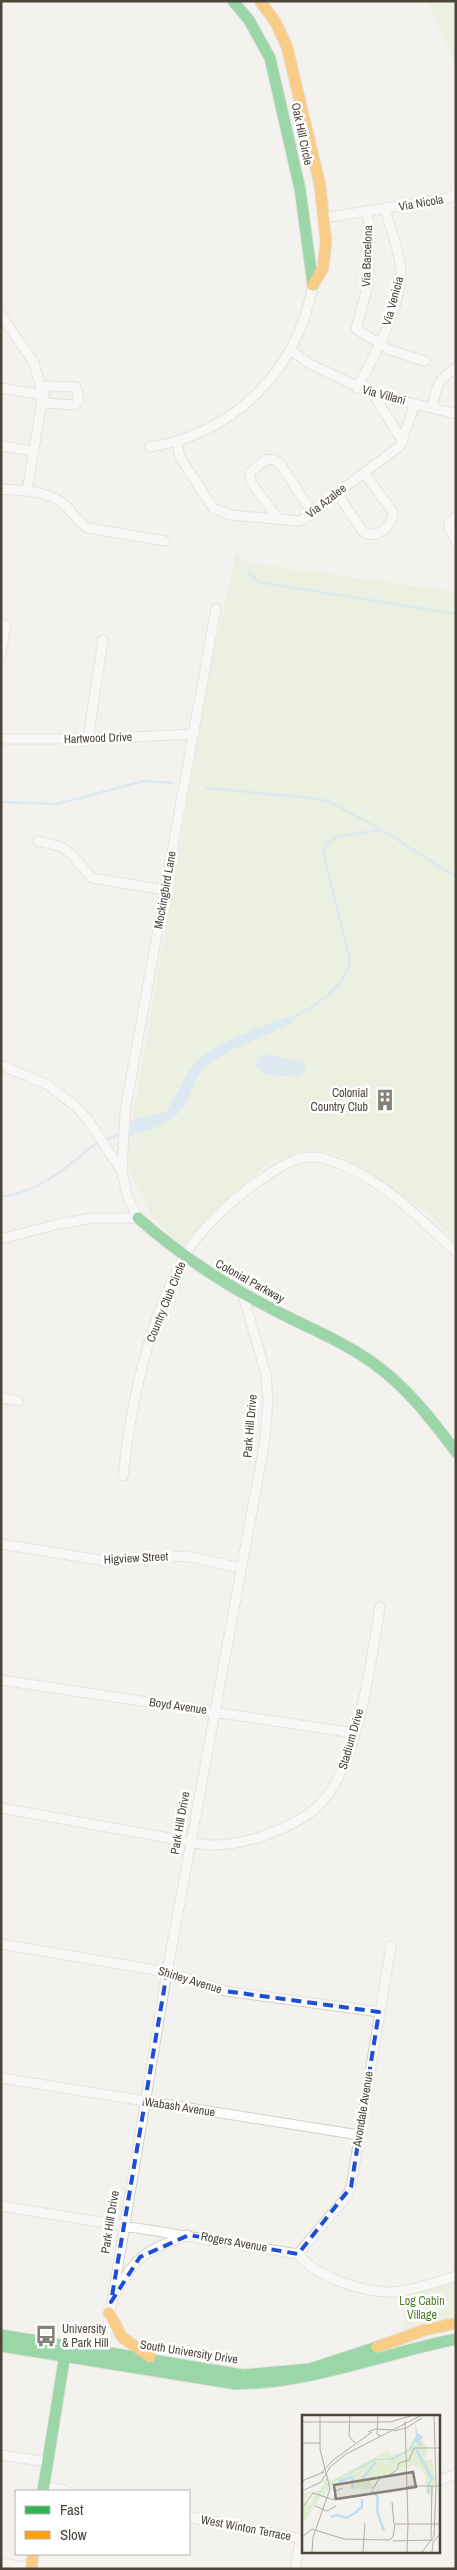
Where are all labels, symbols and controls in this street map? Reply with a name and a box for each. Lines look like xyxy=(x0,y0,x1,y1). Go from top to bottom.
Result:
street label: Oak Hill Circle xyxy=(288,101,316,167)
street label: Via Nicola xyxy=(397,191,445,215)
street label: Via Barcelona xyxy=(358,224,376,287)
street label: Via Venicia xyxy=(379,274,407,327)
street label: Via Villani xyxy=(360,382,408,408)
street label: Via Azalee xyxy=(303,480,349,522)
street label: Hartwood Drive xyxy=(64,729,132,747)
street label: Mockingbird Lane xyxy=(150,850,180,930)
place label: Colonial Country Club xyxy=(311,1085,368,1115)
building icon: Colonial Country Club xyxy=(372,1087,398,1113)
street label: Colonial Parkway xyxy=(213,1255,287,1307)
street label: Country Club Circle xyxy=(143,1259,189,1345)
street label: Park Hill Drive xyxy=(239,1394,261,1458)
street label: Higview Street xyxy=(103,1548,169,1568)
street label: Boyd Avenue xyxy=(148,1694,208,1718)
street label: Stadium Drive xyxy=(335,1707,367,1771)
street label: Park Hill Drive xyxy=(167,1790,193,1856)
street label: Shirley Avenue xyxy=(156,1963,224,1997)
street label: Avondale Avenue xyxy=(349,2070,377,2149)
street label: Wabash Avenue xyxy=(144,2094,216,2120)
street label: Park Hill Drive xyxy=(97,2189,123,2255)
street label: Rogers Avenue xyxy=(200,2228,268,2256)
park label: Log Cabin Village xyxy=(399,2293,445,2323)
place label: University & Park Hill xyxy=(62,2321,108,2351)
bus stop icon: University & Park Hill xyxy=(33,2323,59,2349)
street label: South University Drive xyxy=(139,2336,239,2368)
inset map xyxy=(302,2415,440,2552)
legend xyxy=(15,2490,190,2555)
text: Fast xyxy=(60,2499,84,2520)
street label: West Winton Terrace xyxy=(200,2511,292,2545)
text: Slow xyxy=(60,2524,87,2545)

